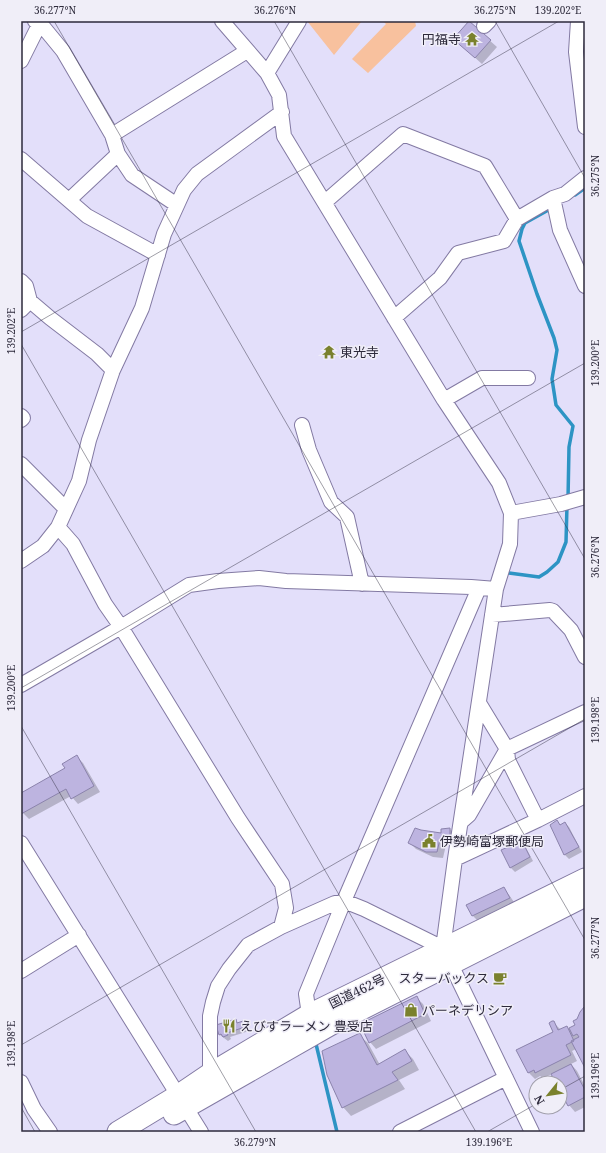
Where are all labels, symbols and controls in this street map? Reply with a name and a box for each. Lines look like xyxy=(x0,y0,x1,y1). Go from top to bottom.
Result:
text: 36.277°N xyxy=(34,3,76,17)
text: 36.276°N xyxy=(254,3,296,17)
text: 36.275°N xyxy=(474,3,516,17)
text: 139.202°E xyxy=(535,3,581,17)
place label: 円福寺 xyxy=(422,30,461,48)
temple icon: 円福寺 xyxy=(464,31,480,47)
text: 36.275°N xyxy=(588,155,602,197)
text: 139.202°E xyxy=(4,308,18,354)
text: 139.200°E xyxy=(588,340,602,386)
place label: 東光寺 xyxy=(340,343,379,361)
temple icon: 東光寺 xyxy=(321,344,337,360)
text: 36.276°N xyxy=(588,536,602,578)
text: 139.200°E xyxy=(4,665,18,711)
text: 139.198°E xyxy=(588,697,602,743)
place label: 伊勢崎富塚郵便局 xyxy=(440,832,544,850)
public building icon: 伊勢崎富塚郵便局 xyxy=(421,833,437,849)
text: 36.277°N xyxy=(588,917,602,959)
place label: スターバックス xyxy=(399,969,489,987)
street label: 国道462号 xyxy=(326,970,388,1012)
cafe icon: スターバックス xyxy=(492,970,508,986)
place label: パーネデリシア xyxy=(422,1001,513,1019)
shop icon: パーネデリシア xyxy=(403,1002,419,1018)
place label: えびすラーメン 豊受店 xyxy=(240,1017,373,1035)
restaurant icon: えびすラーメン 豊受店 xyxy=(221,1018,237,1034)
text: 139.198°E xyxy=(4,1021,18,1067)
text: 139.196°E xyxy=(588,1053,602,1099)
north arrow xyxy=(528,1075,568,1115)
text: N xyxy=(530,1092,548,1108)
text: 36.279°N xyxy=(234,1135,276,1149)
text: 139.196°E xyxy=(466,1135,512,1149)

